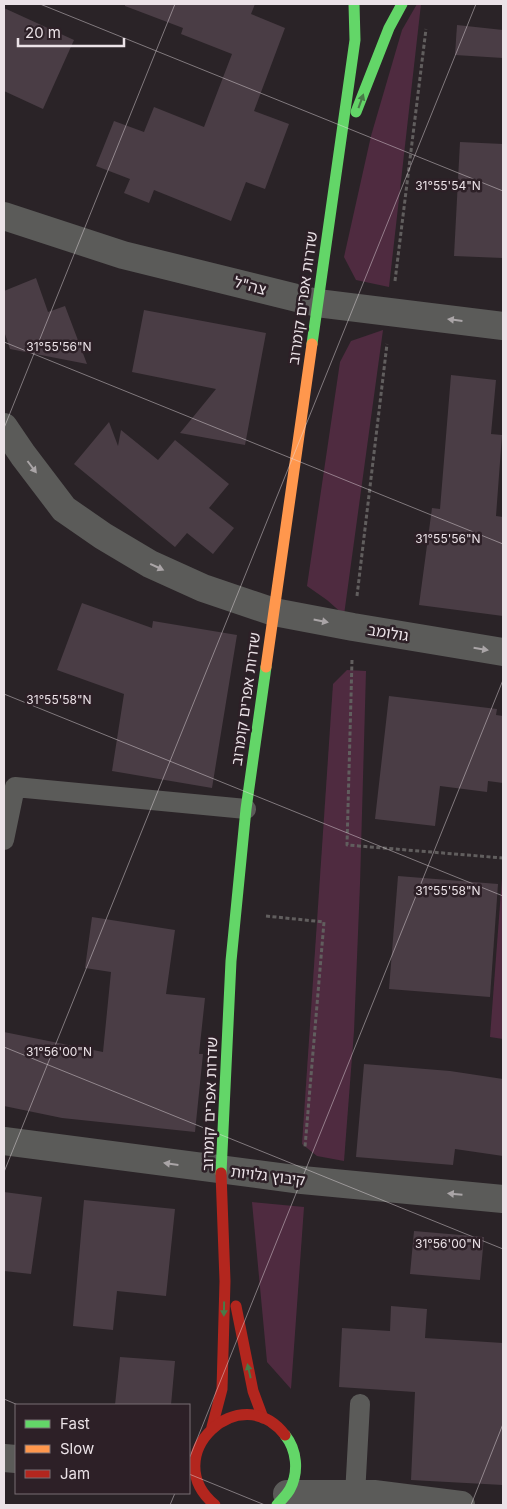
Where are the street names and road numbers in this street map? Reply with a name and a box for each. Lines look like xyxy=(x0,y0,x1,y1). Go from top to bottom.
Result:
street label: שדרות אפרים קומרוב xyxy=(284,230,321,366)
street label: צה"ל xyxy=(232,272,268,299)
street label: גולומב xyxy=(366,620,410,645)
street label: שדרות אפרים קומרוב xyxy=(227,631,264,767)
street label: שדרות אפרים קומרוב xyxy=(198,1036,221,1172)
street label: קיבוץ גלויות xyxy=(230,1162,306,1190)

